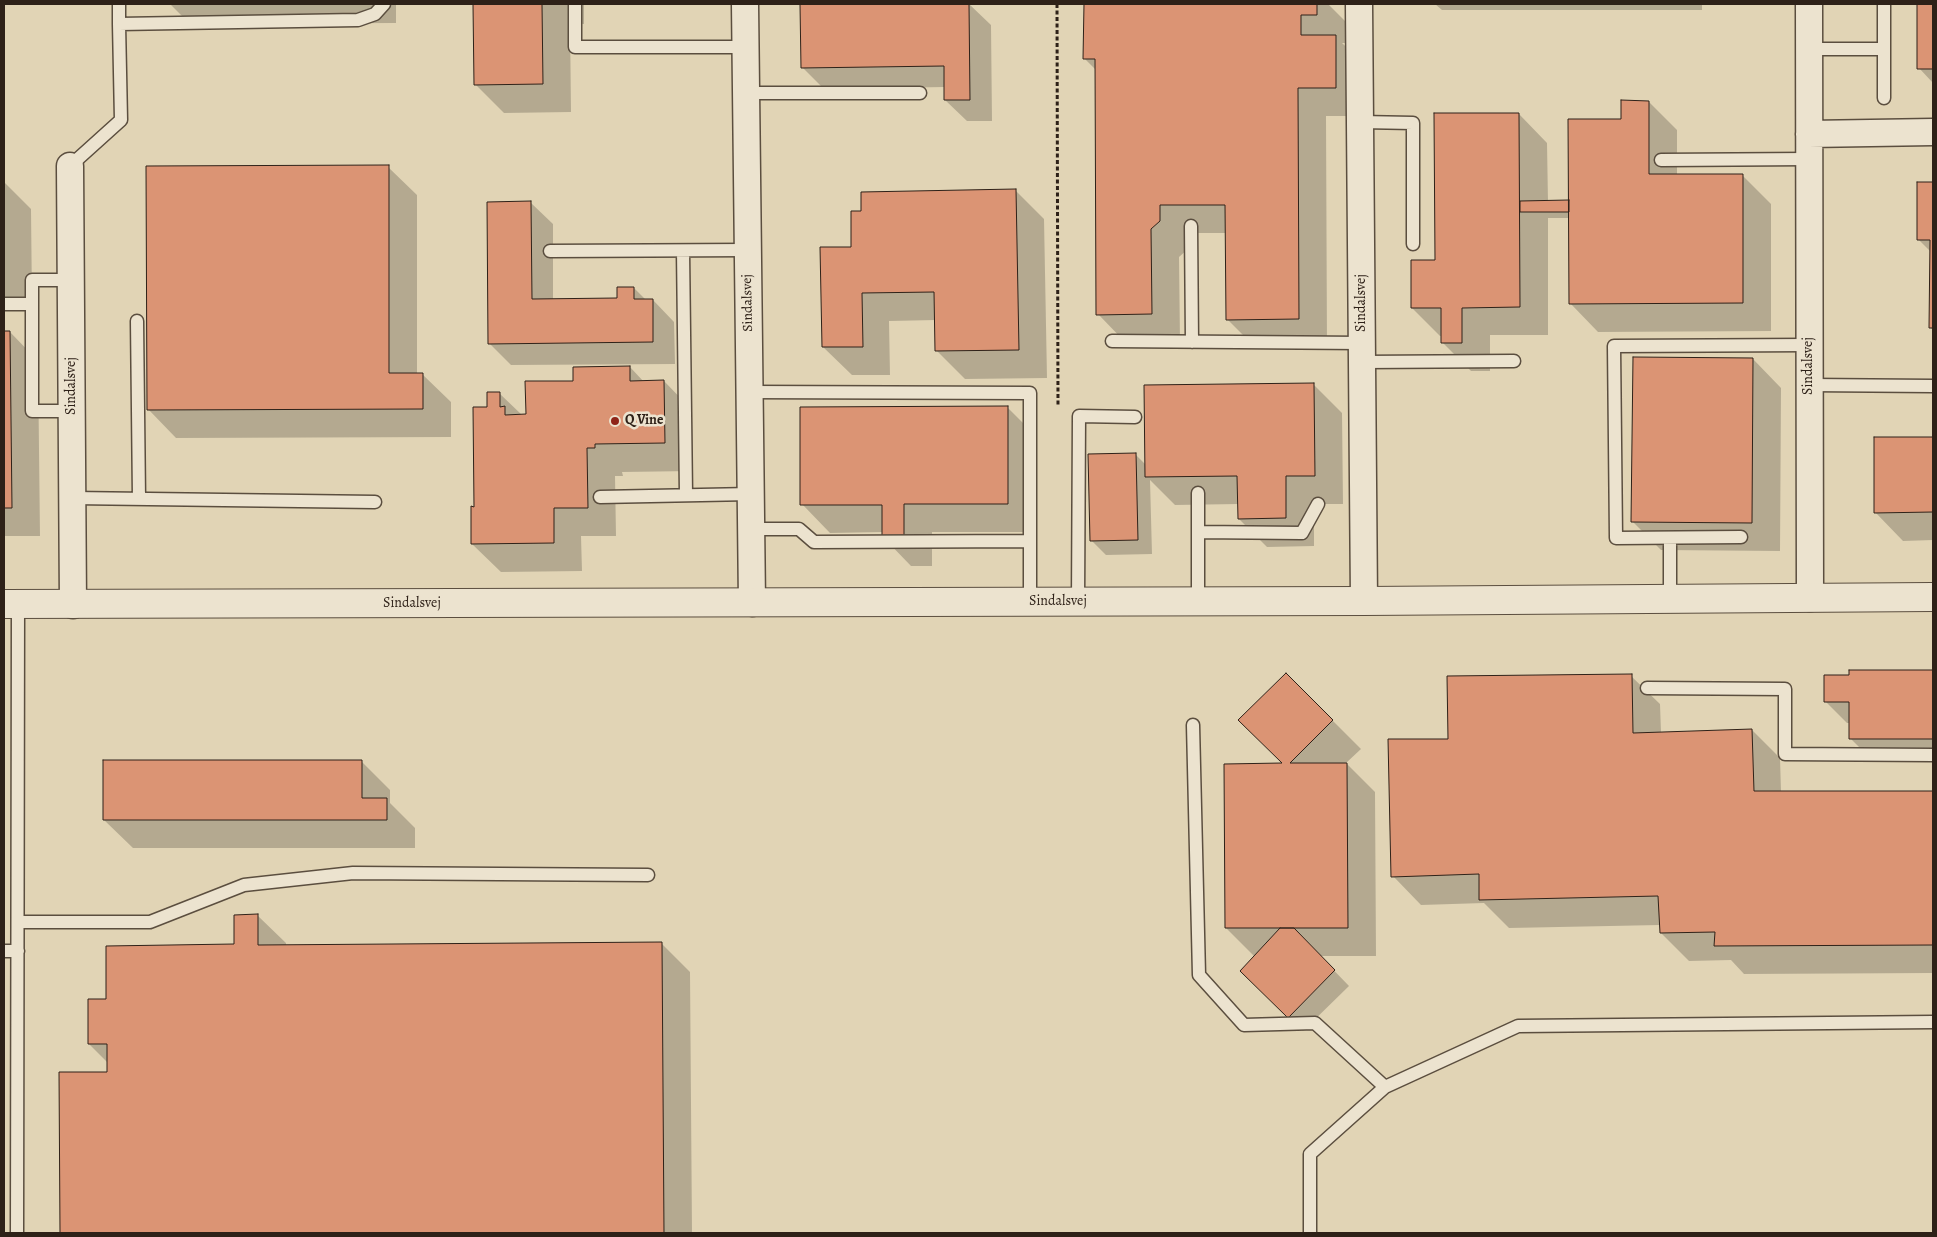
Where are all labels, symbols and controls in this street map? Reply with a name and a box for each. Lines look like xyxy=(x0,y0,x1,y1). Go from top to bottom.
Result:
street label: Sindalsvej xyxy=(739,274,757,332)
street label: Sindalsvej xyxy=(1354,274,1370,332)
street label: Sindalsvej xyxy=(1801,337,1817,395)
street label: Sindalsvej xyxy=(64,357,80,415)
place label: Q Vine xyxy=(625,413,663,429)
marker: Q Vine xyxy=(609,415,621,427)
street label: Sindalsvej xyxy=(1029,594,1087,610)
street label: Sindalsvej xyxy=(383,596,441,612)

